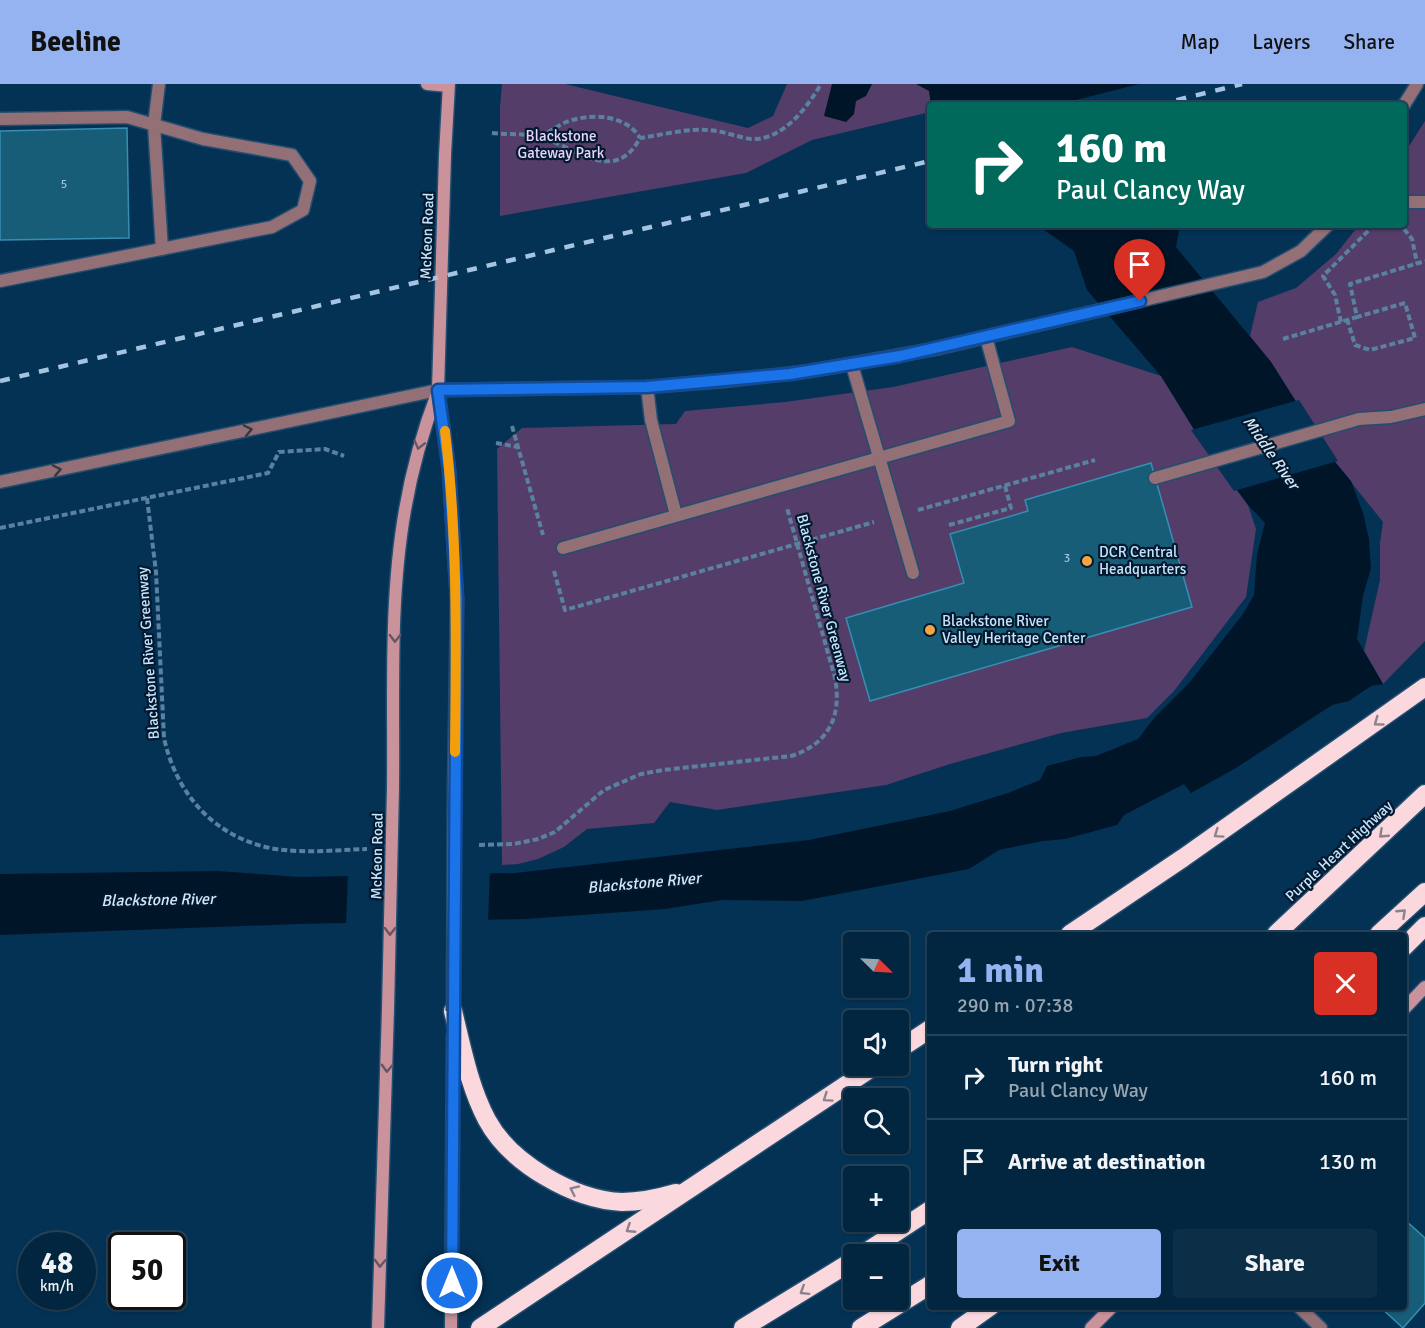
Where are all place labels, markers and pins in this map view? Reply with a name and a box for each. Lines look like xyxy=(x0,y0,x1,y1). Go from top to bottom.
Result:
pin xyxy=(1114,239,1165,301)
place label: DCR Central Headquarters xyxy=(1099,543,1187,578)
marker: DCR Central Headquarters xyxy=(1080,554,1094,568)
place label: Blackstone River Valley Heritage Center xyxy=(942,612,1086,647)
marker: Blackstone River Valley Heritage Center xyxy=(923,623,937,637)

